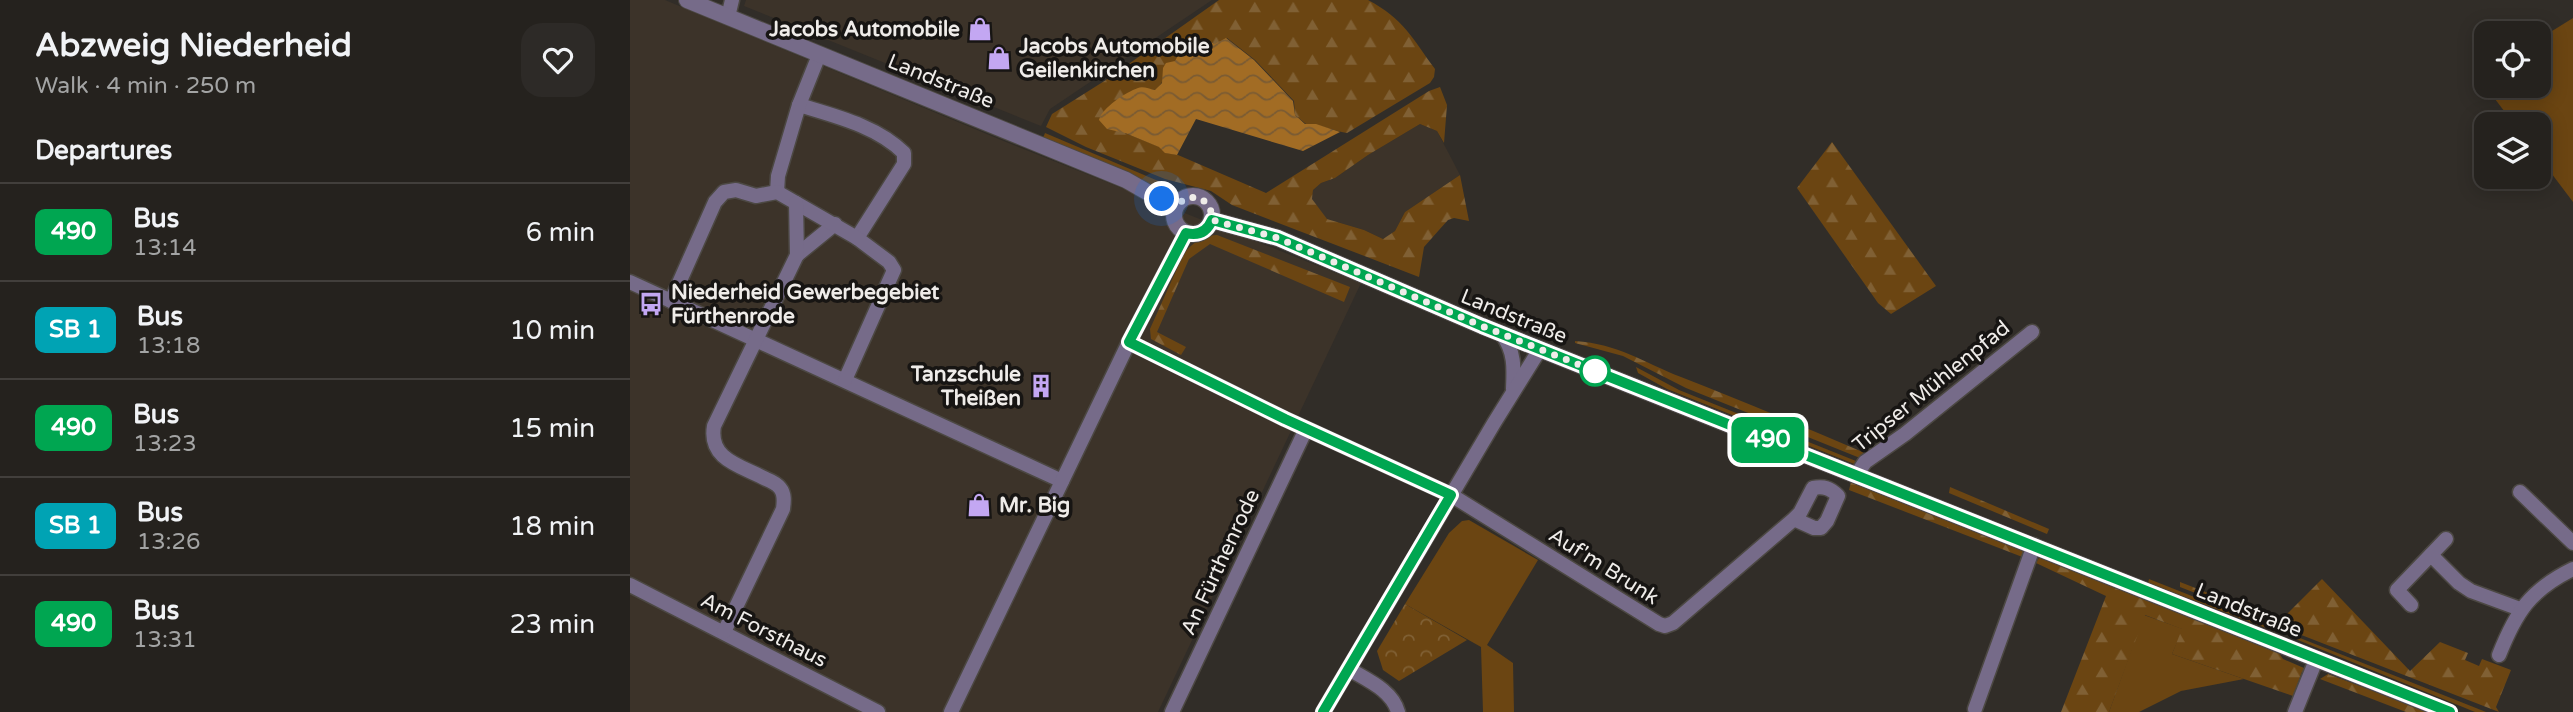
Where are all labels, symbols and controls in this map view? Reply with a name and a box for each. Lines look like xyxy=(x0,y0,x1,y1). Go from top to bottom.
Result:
shop icon: Jacobs Automobile xyxy=(966,15,994,43)
place label: Jacobs Automobile xyxy=(768,17,960,42)
map controls xyxy=(2474,21,2551,189)
button: locate xyxy=(2474,21,2551,98)
button: heart xyxy=(521,23,595,97)
text: Abzweig Niederheid xyxy=(35,26,352,65)
place label: Jacobs Automobile Geilenkirchen xyxy=(1018,34,1210,83)
shop icon: Jacobs Automobile Geilenkirchen xyxy=(985,44,1013,72)
street label: Landstraße xyxy=(884,49,998,114)
text: Walk · 4 min · 250 m xyxy=(35,72,256,100)
button: layers xyxy=(2474,112,2551,189)
text: Departures xyxy=(35,135,172,166)
your location xyxy=(1144,181,1179,216)
text: Bus xyxy=(133,203,179,234)
text: 490 xyxy=(51,217,96,246)
text: 6 min xyxy=(526,217,595,248)
text: 13:14 xyxy=(133,234,197,262)
place label: Niederheid Gewerbegebiet Fürthenrode xyxy=(671,280,939,329)
street label: Landstraße xyxy=(1457,284,1571,349)
bus stop icon: Niederheid Gewerbegebiet Fürthenrode xyxy=(637,290,665,318)
text: Bus xyxy=(137,301,183,332)
text: SB 1 xyxy=(49,315,102,344)
text: 10 min xyxy=(509,315,595,346)
street label: Tripser Mühlenpfad xyxy=(1848,315,2015,457)
text: 13:18 xyxy=(137,332,201,360)
unlabelled marker xyxy=(1580,356,1610,386)
place label: Tanzschule Theißen xyxy=(910,362,1021,411)
building icon: Tanzschule Theißen xyxy=(1027,372,1055,400)
text: Bus xyxy=(133,399,179,430)
text: 490 xyxy=(51,413,96,442)
text: 15 min xyxy=(509,413,595,444)
line badge: 490 xyxy=(1728,417,1808,463)
text: 490 xyxy=(1745,425,1791,454)
text: 13:23 xyxy=(133,430,197,458)
street label: An Fürthenrode xyxy=(1176,485,1265,639)
shop icon: Mr. Big xyxy=(965,491,993,519)
place label: Mr. Big xyxy=(999,493,1070,518)
text: Bus xyxy=(137,497,183,528)
text: SB 1 xyxy=(49,511,102,540)
text: 18 min xyxy=(509,511,595,542)
street label: Auf'm Brunk xyxy=(1544,523,1663,610)
text: 13:26 xyxy=(137,528,201,556)
street label: Landstraße xyxy=(2192,578,2306,643)
street label: Am Forsthaus xyxy=(696,588,831,673)
text: Bus xyxy=(133,595,179,626)
text: 490 xyxy=(51,609,96,638)
text: 23 min xyxy=(509,609,595,640)
text: 13:31 xyxy=(133,626,197,654)

